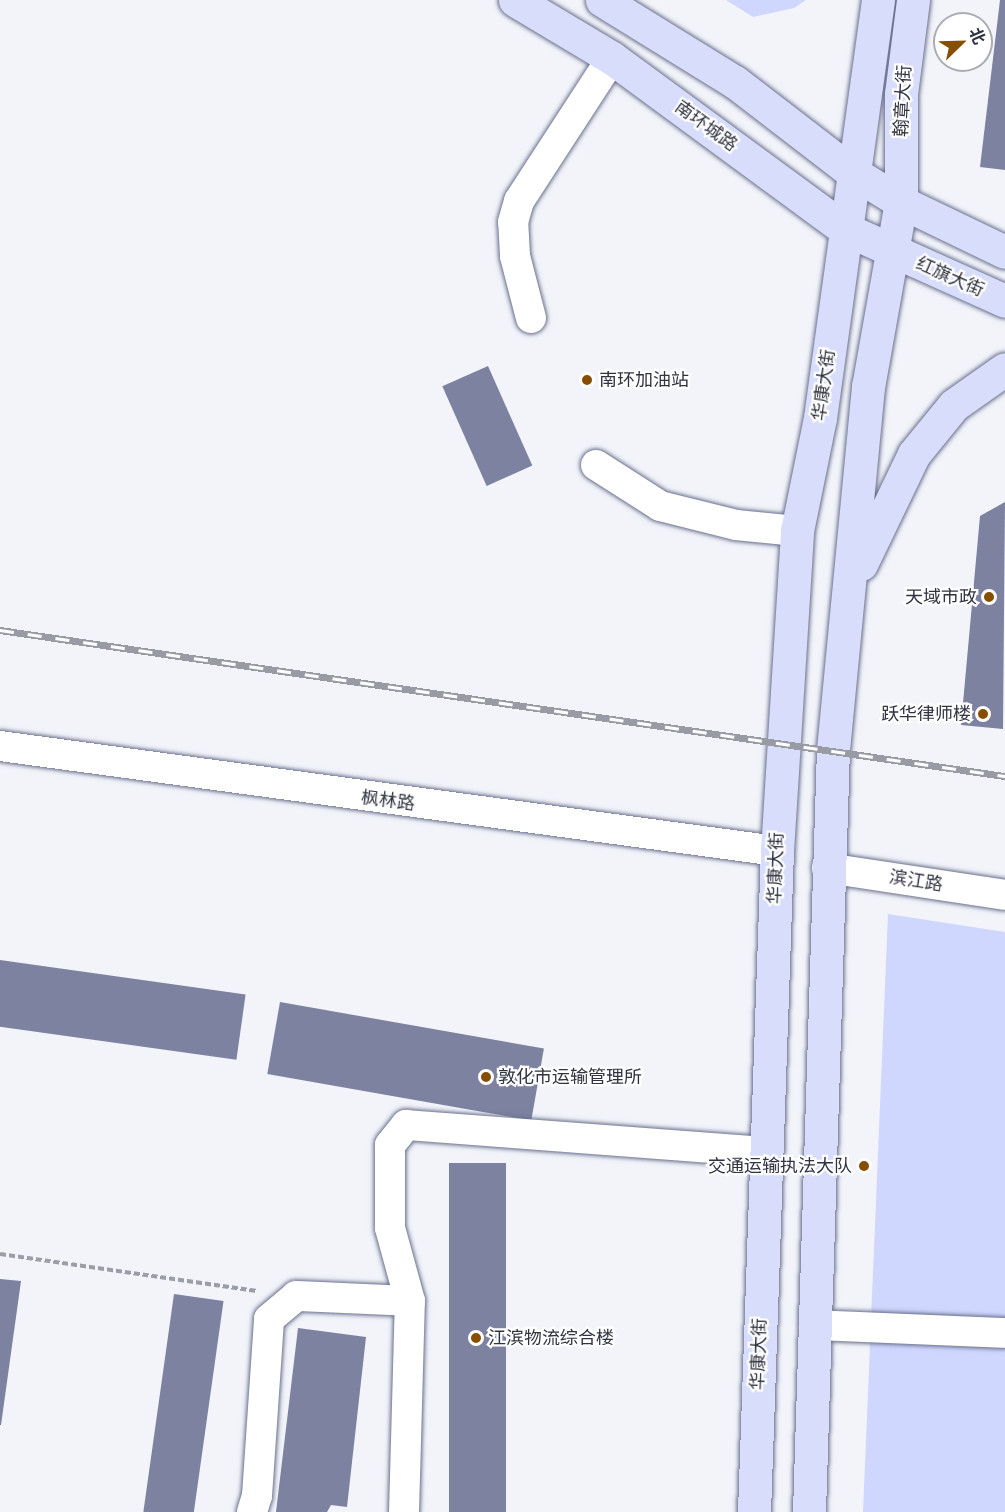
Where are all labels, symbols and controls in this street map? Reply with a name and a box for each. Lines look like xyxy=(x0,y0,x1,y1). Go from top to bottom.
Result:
north arrow xyxy=(933,12,993,72)
text: 北 xyxy=(965,24,990,47)
street label: 翰章大街 xyxy=(890,64,916,138)
street label: 南环城路 xyxy=(671,96,741,156)
street label: 红旗大街 xyxy=(913,252,987,302)
street label: 华康大街 xyxy=(808,348,840,422)
place label: 南环加油站 xyxy=(599,369,689,391)
marker: 南环加油站 xyxy=(580,373,594,387)
place label: 天域市政 xyxy=(905,586,977,608)
marker: 天域市政 xyxy=(982,590,996,604)
place label: 跃华律师楼 xyxy=(881,703,971,725)
marker: 跃华律师楼 xyxy=(976,707,990,721)
street label: 枫林路 xyxy=(360,787,416,815)
street label: 华康大街 xyxy=(764,832,788,904)
street label: 滨江路 xyxy=(888,866,944,896)
place label: 敦化市运输管理所 xyxy=(498,1066,642,1088)
marker: 敦化市运输管理所 xyxy=(479,1070,493,1084)
place label: 交通运输执法大队 xyxy=(708,1155,852,1177)
marker: 交通运输执法大队 xyxy=(857,1159,871,1173)
street label: 华康大街 xyxy=(747,1318,771,1390)
place label: 江滨物流综合楼 xyxy=(488,1327,614,1349)
marker: 江滨物流综合楼 xyxy=(469,1331,483,1345)

